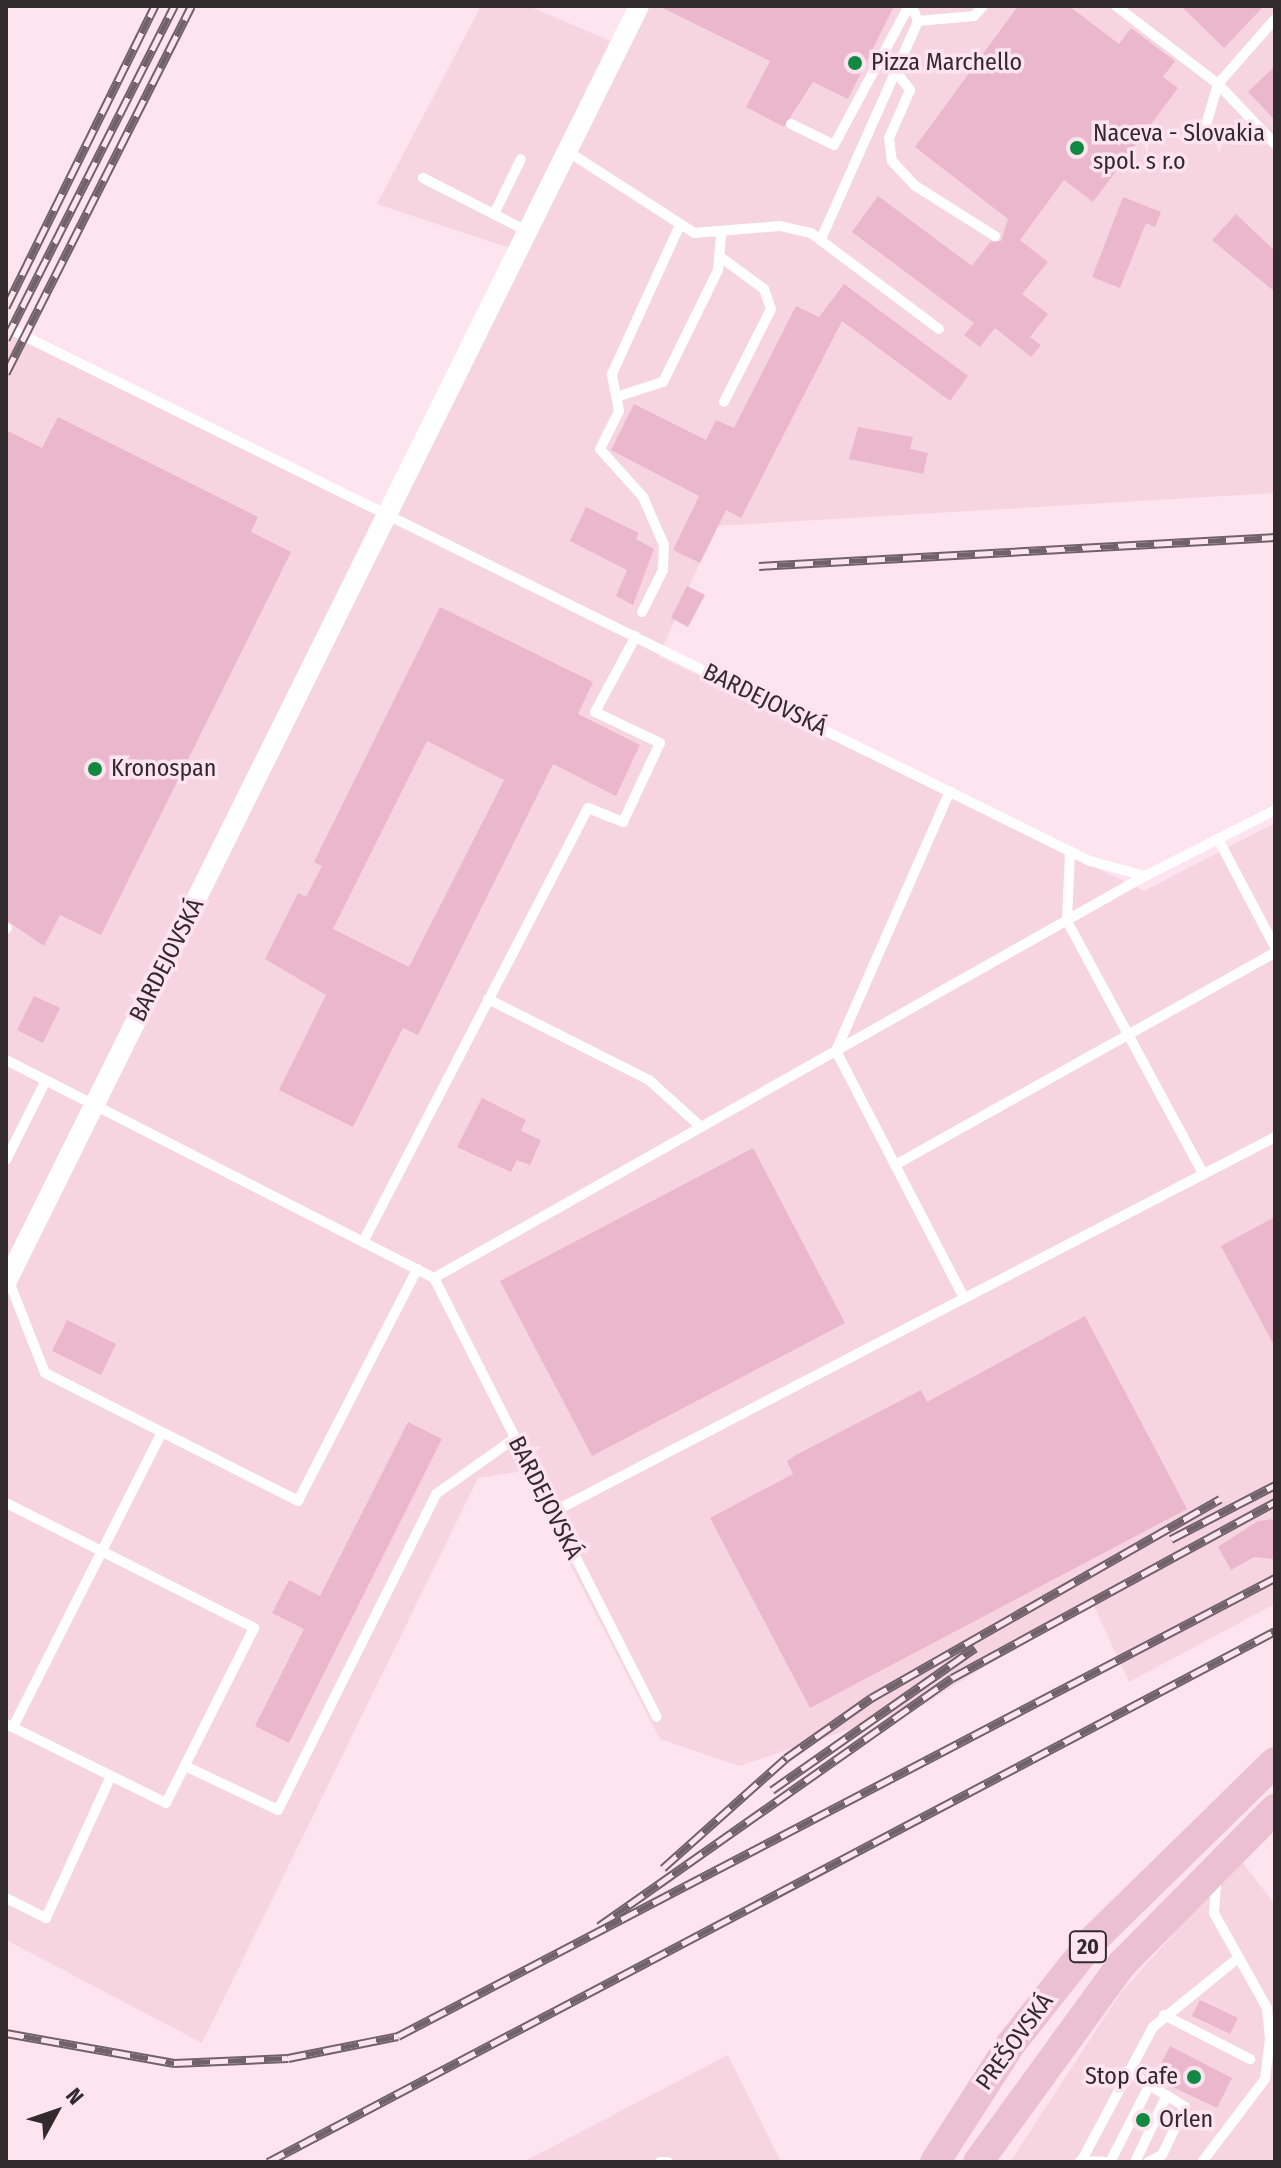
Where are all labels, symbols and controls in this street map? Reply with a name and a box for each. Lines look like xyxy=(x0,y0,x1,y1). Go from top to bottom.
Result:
place label: Pizza Marchello xyxy=(871,49,1022,77)
marker: Pizza Marchello xyxy=(846,54,864,72)
place label: Naceva - Slovakia spol. s r.o xyxy=(1093,120,1265,176)
marker: Naceva - Slovakia spol. s r.o xyxy=(1068,139,1086,157)
street label: BARDEJOVSKÁ xyxy=(698,658,832,742)
place label: Kronospan xyxy=(111,755,217,783)
marker: Kronospan xyxy=(86,760,104,778)
street label: BARDEJOVSKÁ xyxy=(124,894,210,1026)
street label: BARDEJOVSKÁ xyxy=(502,1432,588,1564)
road number: 20 xyxy=(1068,1929,1108,1965)
street label: PREŠOVSKÁ xyxy=(970,1988,1060,2096)
place label: Stop Cafe xyxy=(1085,2063,1178,2091)
marker: Stop Cafe xyxy=(1185,2068,1203,2086)
north arrow xyxy=(16,2072,96,2152)
text: N xyxy=(60,2083,89,2110)
place label: Orlen xyxy=(1159,2106,1213,2134)
marker: Orlen xyxy=(1134,2111,1152,2129)

